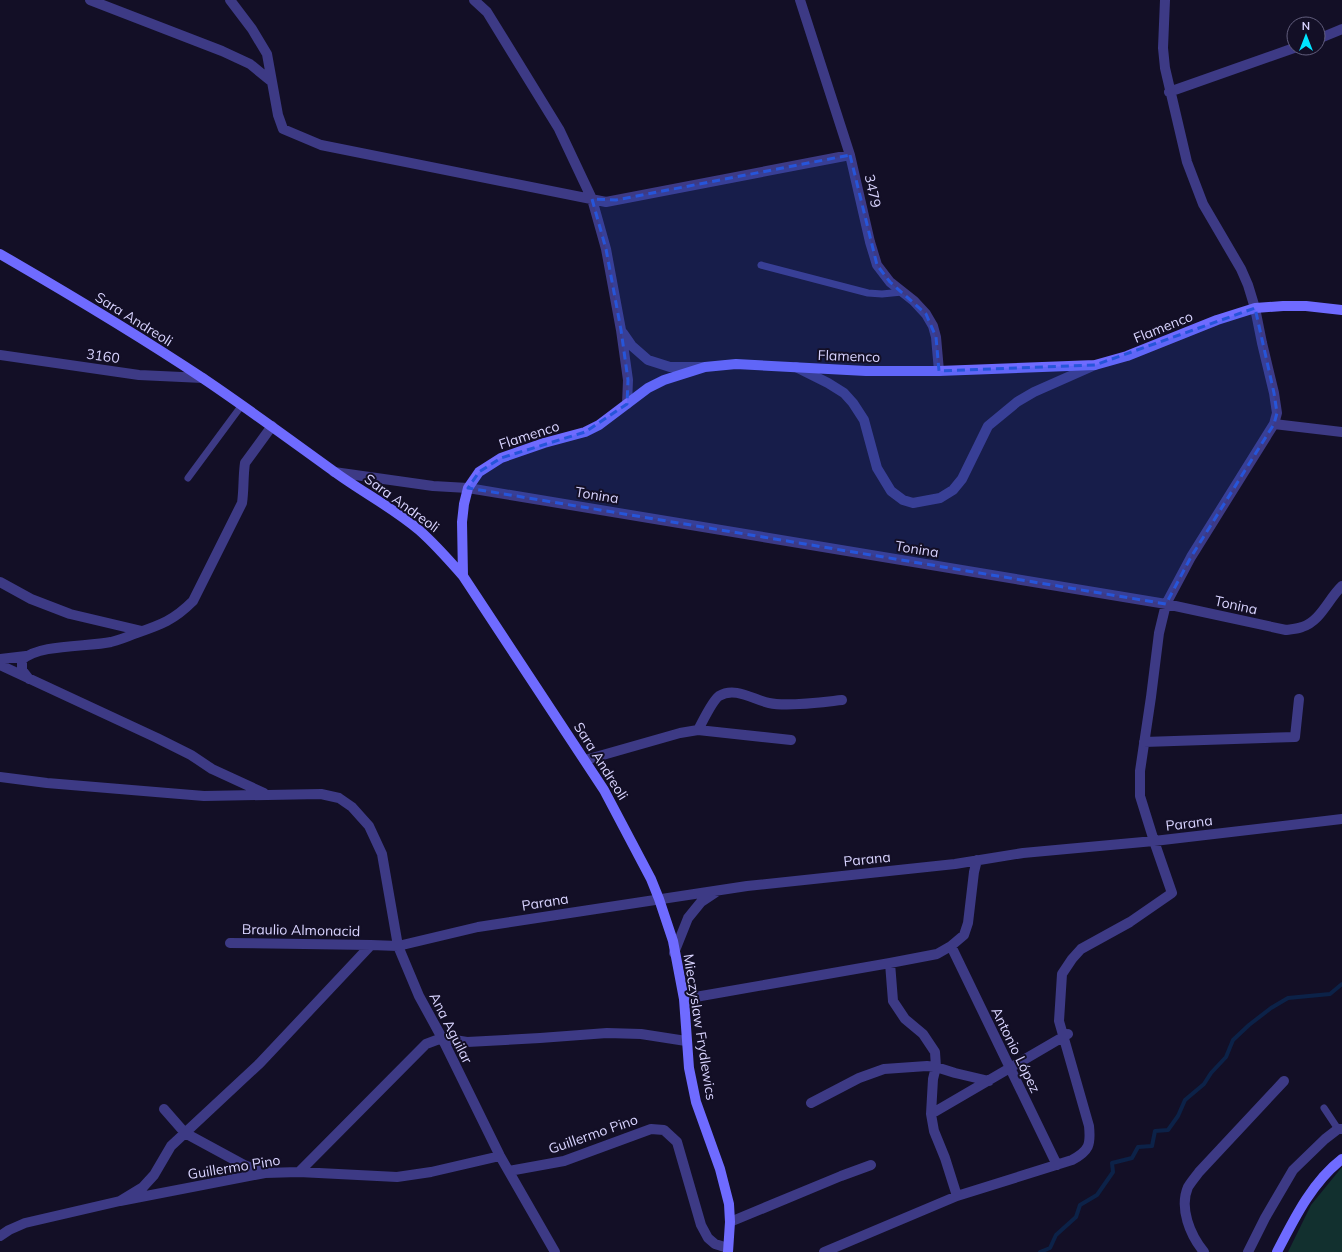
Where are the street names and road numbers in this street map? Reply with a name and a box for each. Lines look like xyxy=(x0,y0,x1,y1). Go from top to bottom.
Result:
street label: 3479 xyxy=(861,173,885,209)
street label: Sara Andreoli xyxy=(92,288,176,350)
street label: Flamenco xyxy=(1131,307,1195,347)
street label: 3160 xyxy=(85,345,121,367)
street label: Flamenco xyxy=(817,346,881,366)
street label: Flamenco xyxy=(496,417,562,453)
street label: Sara Andreoli xyxy=(361,470,443,536)
street label: Tonina xyxy=(574,483,620,507)
street label: Tonina xyxy=(894,537,940,561)
street label: Tonina xyxy=(1213,592,1259,618)
street label: Sara Andreoli xyxy=(570,719,632,803)
street label: Parana xyxy=(1164,811,1214,835)
street label: Parana xyxy=(843,848,891,870)
street label: Parana xyxy=(520,889,570,915)
street label: Braulio Almonacid xyxy=(242,920,360,940)
street label: Mieczyslaw Frydlewics xyxy=(680,953,720,1102)
street label: Ana Aguilar xyxy=(425,989,477,1067)
street label: Antonio López xyxy=(987,1004,1045,1096)
street label: Guillermo Pino xyxy=(546,1110,640,1158)
street label: Guillermo Pino xyxy=(186,1151,282,1183)

